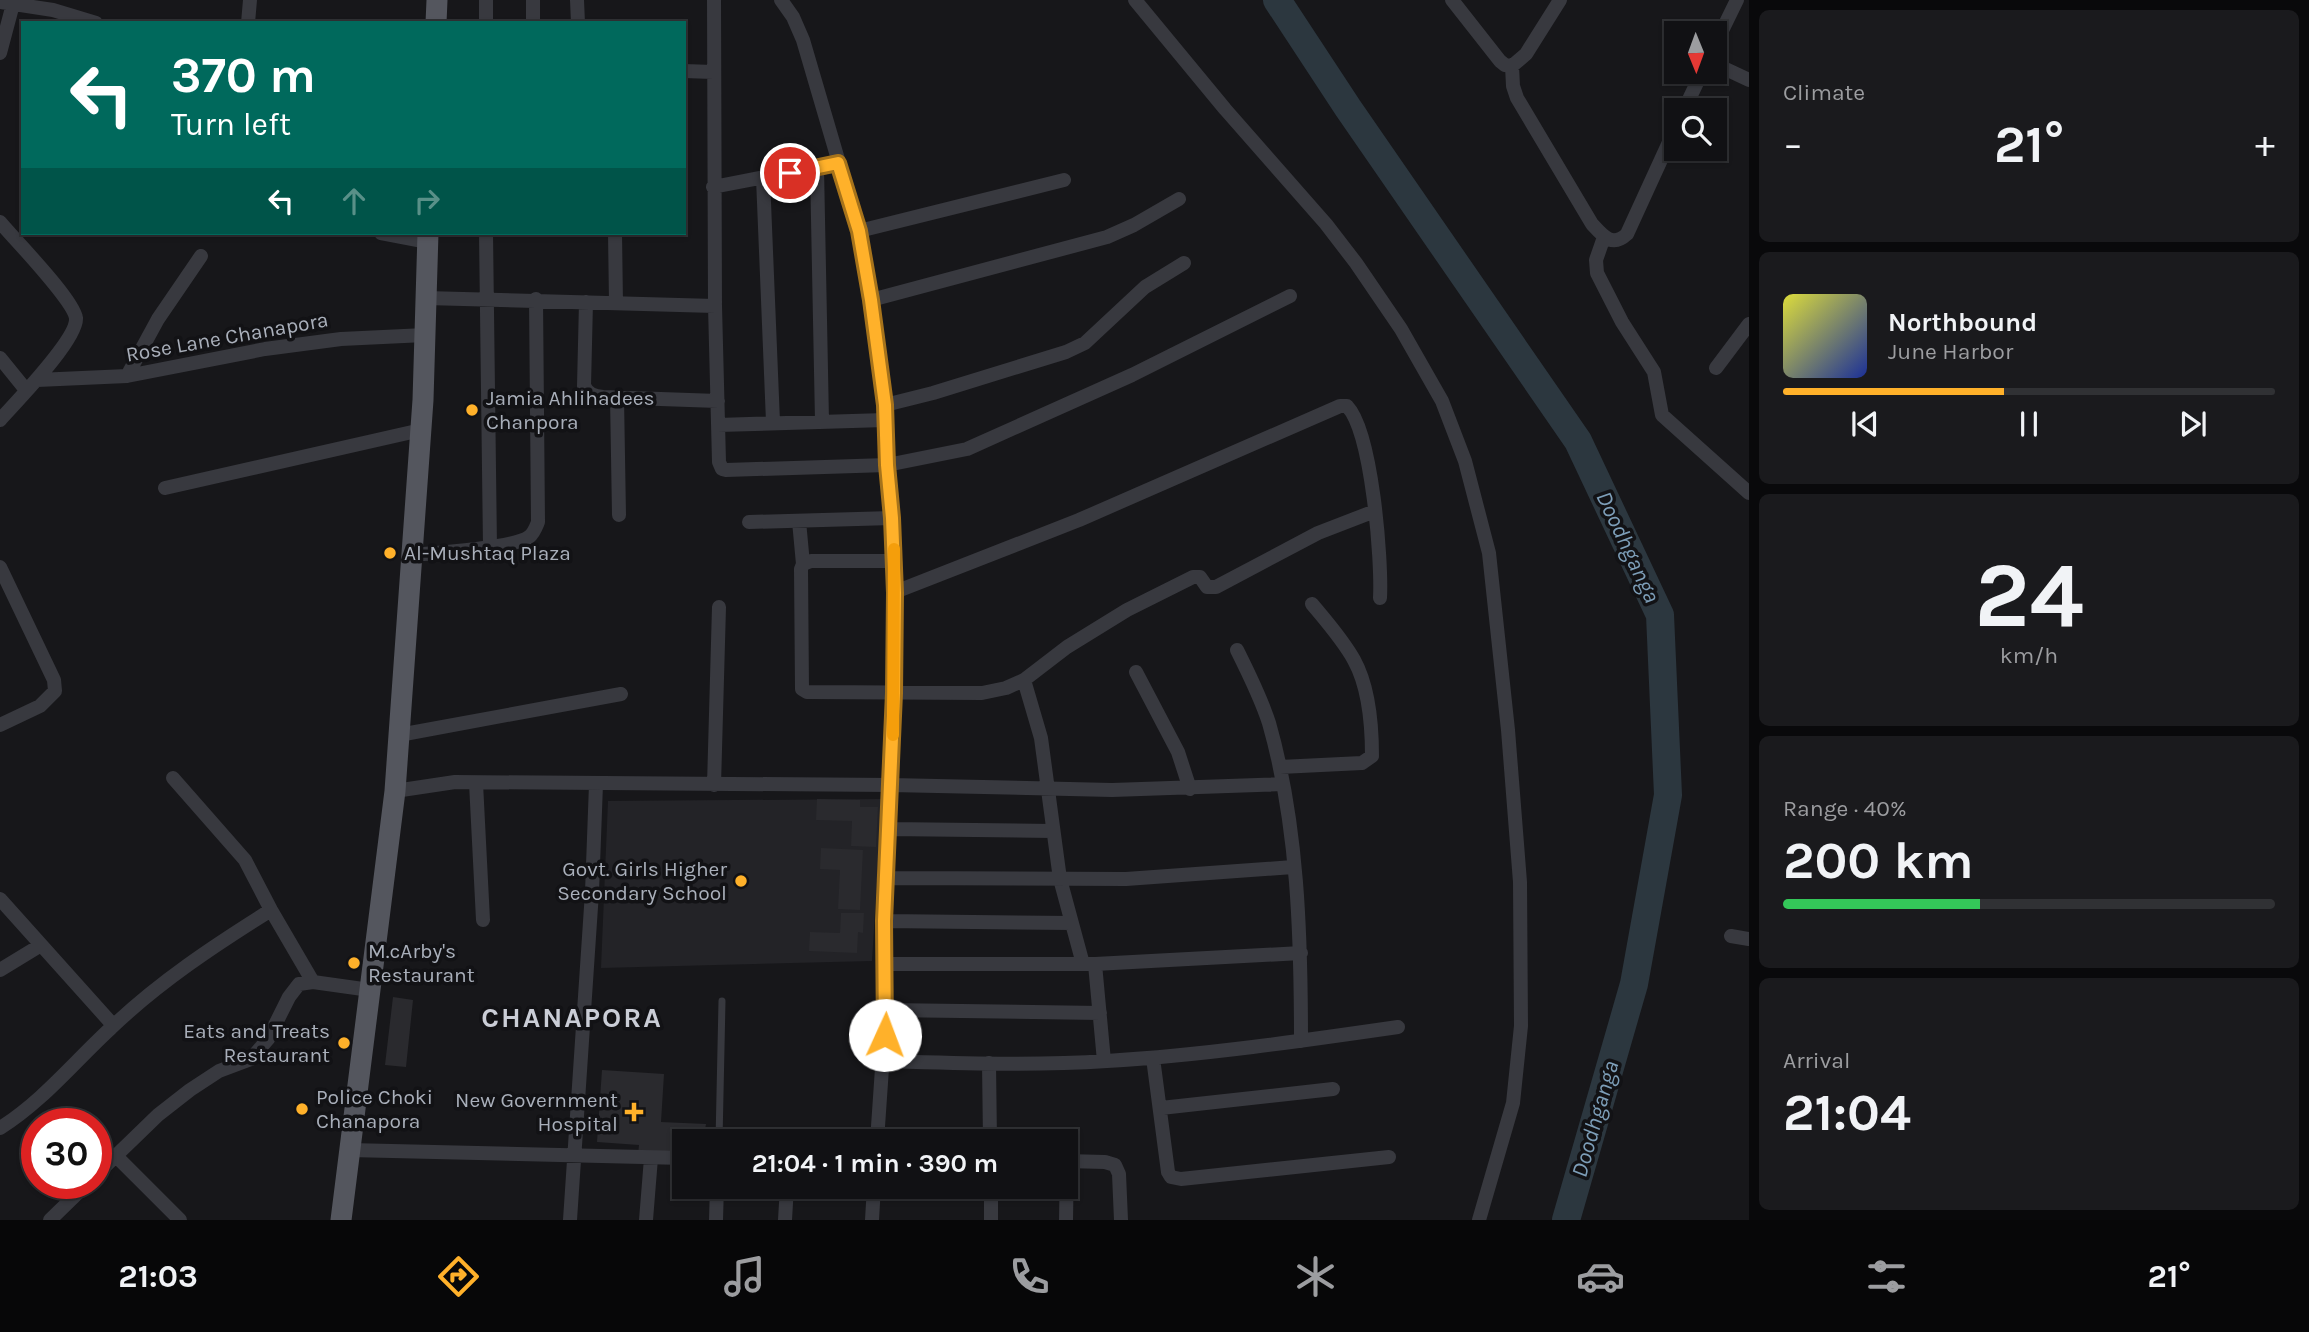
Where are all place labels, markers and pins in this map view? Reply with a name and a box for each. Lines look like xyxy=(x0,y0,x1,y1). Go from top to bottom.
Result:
pin xyxy=(760,143,820,203)
place label: Jamia Ahlihadees Chanpora xyxy=(486,386,655,434)
marker: Jamia Ahlihadees Chanpora xyxy=(464,402,480,418)
place label: Al-Mushtaq Plaza xyxy=(404,541,571,565)
marker: Al-Mushtaq Plaza xyxy=(382,545,398,561)
place label: Govt. Girls Higher Secondary School xyxy=(557,857,727,905)
marker: Govt. Girls Higher Secondary School xyxy=(733,873,749,889)
place label: M.cArby's Restaurant xyxy=(368,939,475,987)
marker: M.cArby's Restaurant xyxy=(346,955,362,971)
place label: Eats and Treats Restaurant xyxy=(183,1019,330,1067)
marker: Eats and Treats Restaurant xyxy=(336,1035,352,1051)
place label: Police Choki Chanapora xyxy=(316,1085,433,1133)
place label: New Government Hospital xyxy=(455,1088,618,1136)
marker: Police Choki Chanapora xyxy=(294,1101,310,1117)
marker: New Government Hospital xyxy=(624,1102,644,1122)

